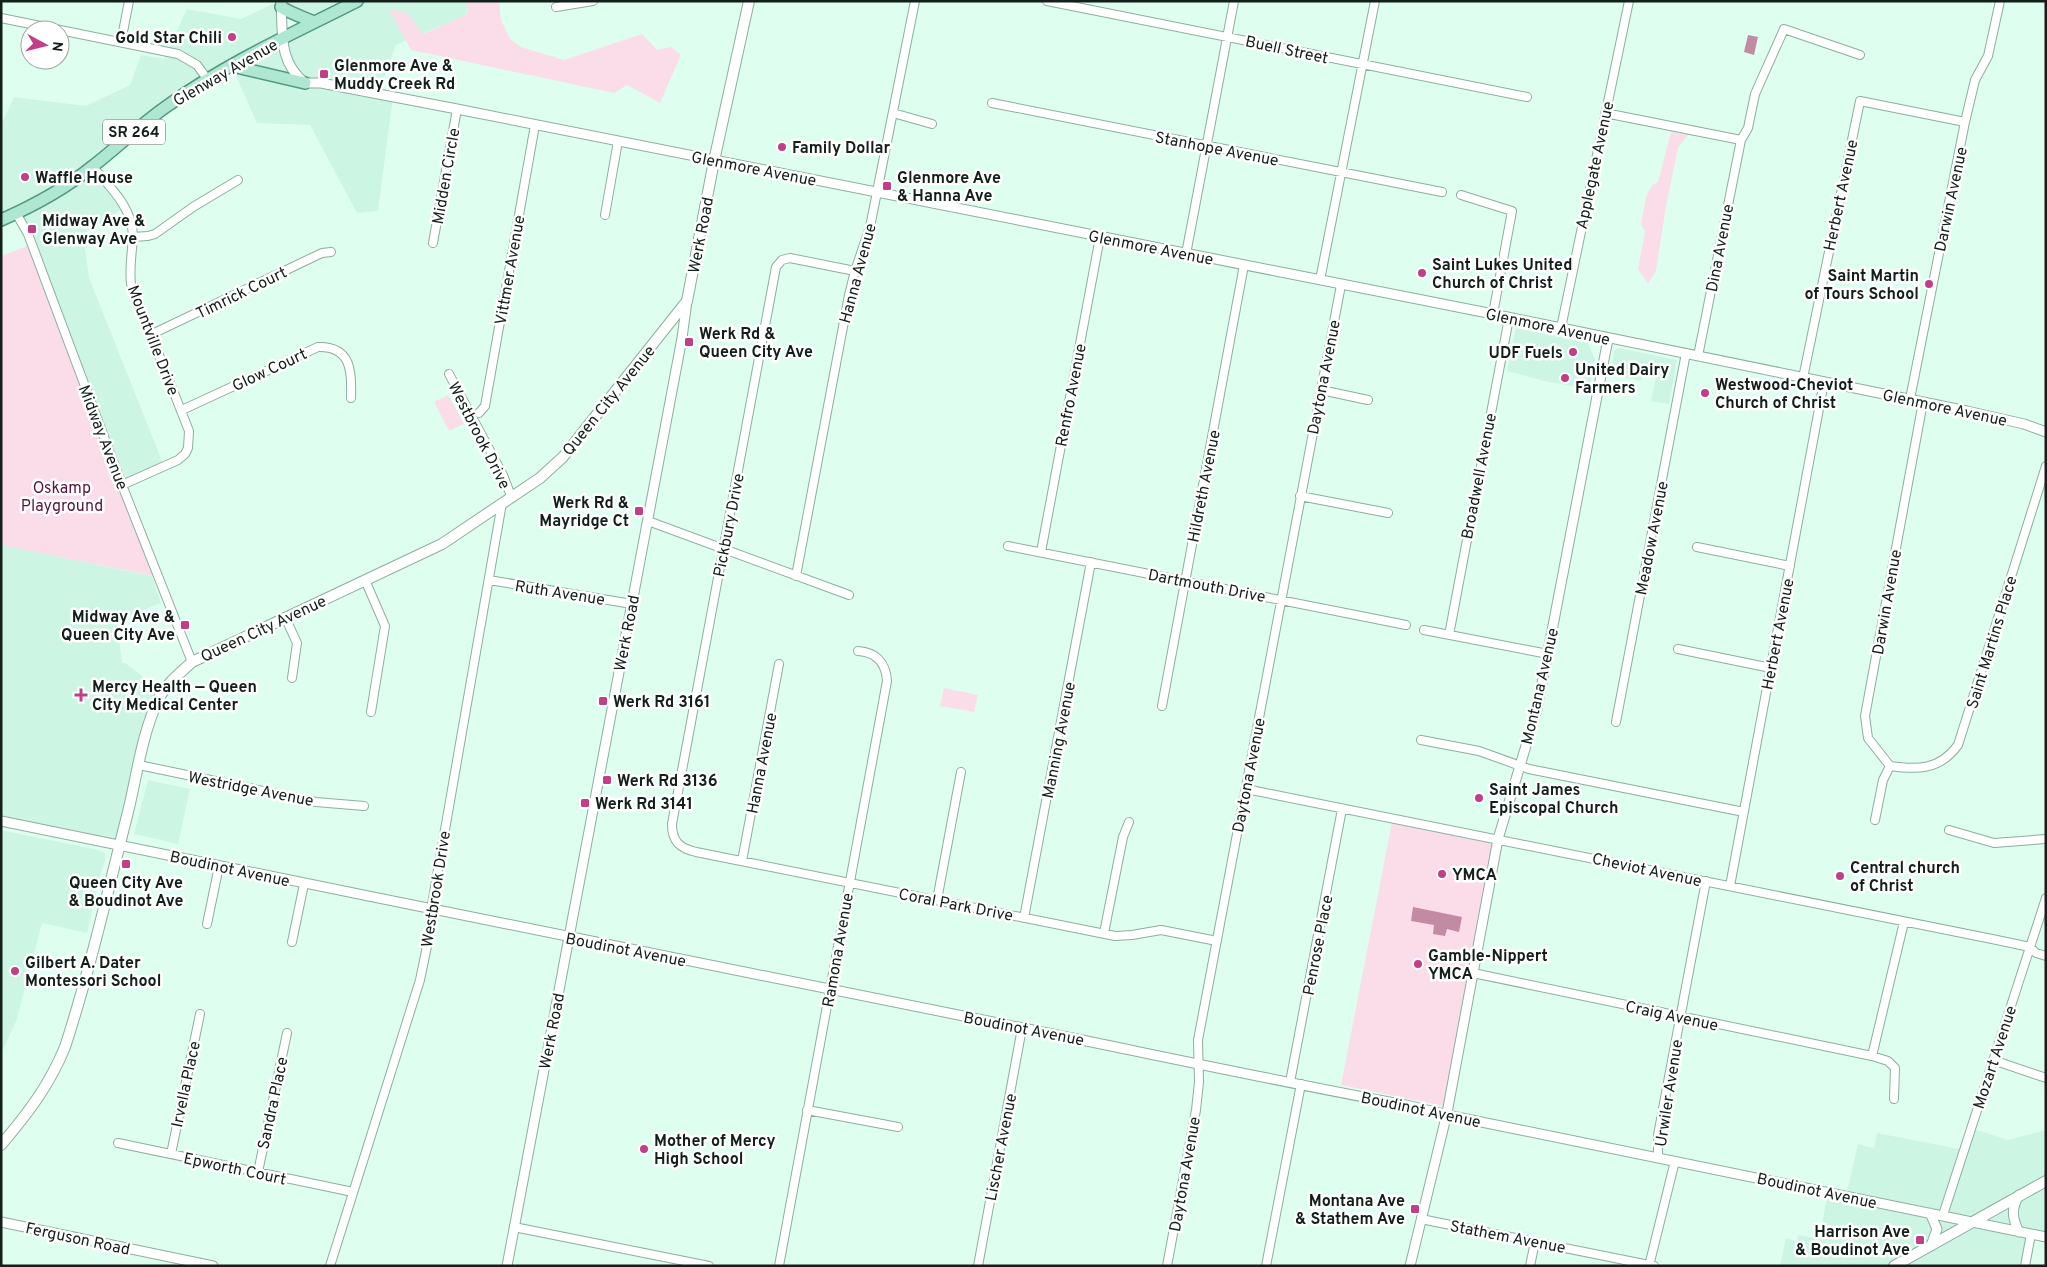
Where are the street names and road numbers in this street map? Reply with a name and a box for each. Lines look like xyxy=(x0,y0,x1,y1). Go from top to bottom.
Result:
street label: Buell Street xyxy=(1243,32,1330,69)
street label: Glenway Avenue xyxy=(170,36,282,112)
street label: Applegate Avenue xyxy=(1573,100,1619,231)
road number: SR 264 xyxy=(103,120,165,144)
street label: Midden Circle xyxy=(429,127,465,226)
street label: Stanhope Avenue xyxy=(1153,128,1280,172)
street label: Herbert Avenue xyxy=(1820,138,1864,253)
street label: Darwin Avenue xyxy=(1931,145,1973,254)
street label: Glenmore Avenue xyxy=(689,148,818,192)
street label: Werk Road xyxy=(685,196,719,275)
street label: Dina Avenue xyxy=(1703,203,1739,294)
street label: Vittmer Avenue xyxy=(491,214,530,327)
street label: Hanna Avenue xyxy=(836,221,882,326)
street label: Glenmore Avenue xyxy=(1086,227,1215,271)
street label: Timrick Court xyxy=(193,263,291,324)
street label: Mountville Drive xyxy=(122,283,182,399)
street label: Glenmore Avenue xyxy=(1483,305,1612,351)
street label: Daytona Avenue xyxy=(1304,318,1346,436)
street label: Queen City Avenue xyxy=(559,342,660,461)
street label: Renfro Avenue xyxy=(1052,342,1092,449)
street label: Glow Court xyxy=(229,345,310,397)
street label: Westbrook Drive xyxy=(443,379,514,493)
street label: Midway Avenue xyxy=(73,382,131,493)
street label: Glenmore Avenue xyxy=(1880,386,2009,432)
street label: Broadwell Avenue xyxy=(1458,412,1502,541)
street label: Hildreth Avenue xyxy=(1184,428,1226,544)
street label: Pickbury Drive xyxy=(710,472,750,579)
street label: Meadow Avenue xyxy=(1632,480,1674,597)
street label: Darwin Avenue xyxy=(1869,548,1907,657)
street label: Dartmouth Drive xyxy=(1146,566,1267,608)
street label: Saint Martins Place xyxy=(1963,574,2023,711)
street label: Ruth Avenue xyxy=(513,577,606,611)
street label: Herbert Avenue xyxy=(1758,577,1800,692)
street label: Queen City Avenue xyxy=(198,592,330,668)
street label: Werk Road xyxy=(611,594,645,673)
street label: Montana Avenue xyxy=(1518,626,1564,747)
street label: Manning Avenue xyxy=(1039,680,1081,800)
street label: Hanna Avenue xyxy=(743,711,783,816)
street label: Daytona Avenue xyxy=(1229,716,1271,834)
street label: Westridge Avenue xyxy=(186,768,315,812)
street label: Westbrook Drive xyxy=(418,830,456,949)
street label: Boudinot Avenue xyxy=(168,847,291,892)
street label: Cheviot Avenue xyxy=(1590,850,1703,892)
street label: Coral Park Drive xyxy=(897,885,1015,927)
street label: Ramona Avenue xyxy=(819,892,859,1009)
street label: Penrose Place xyxy=(1299,893,1339,997)
street label: Boudinot Avenue xyxy=(564,929,688,972)
street label: Werk Road xyxy=(536,992,570,1071)
street label: Craig Avenue xyxy=(1623,997,1720,1037)
street label: Mozart Avenue xyxy=(1970,1003,2022,1112)
street label: Boudinot Avenue xyxy=(962,1008,1086,1051)
street label: Urwiler Avenue xyxy=(1652,1038,1688,1148)
street label: Irvella Place xyxy=(168,1039,206,1129)
street label: Sandra Place xyxy=(254,1055,294,1152)
street label: Boudinot Avenue xyxy=(1359,1088,1482,1133)
street label: Lischer Avenue xyxy=(982,1092,1022,1203)
street label: Daytona Avenue xyxy=(1166,1115,1206,1233)
street label: Epworth Court xyxy=(181,1149,288,1191)
street label: Boudinot Avenue xyxy=(1755,1169,1878,1214)
street label: Stathem Avenue xyxy=(1448,1217,1567,1259)
street label: Ferguson Road xyxy=(24,1219,132,1261)

